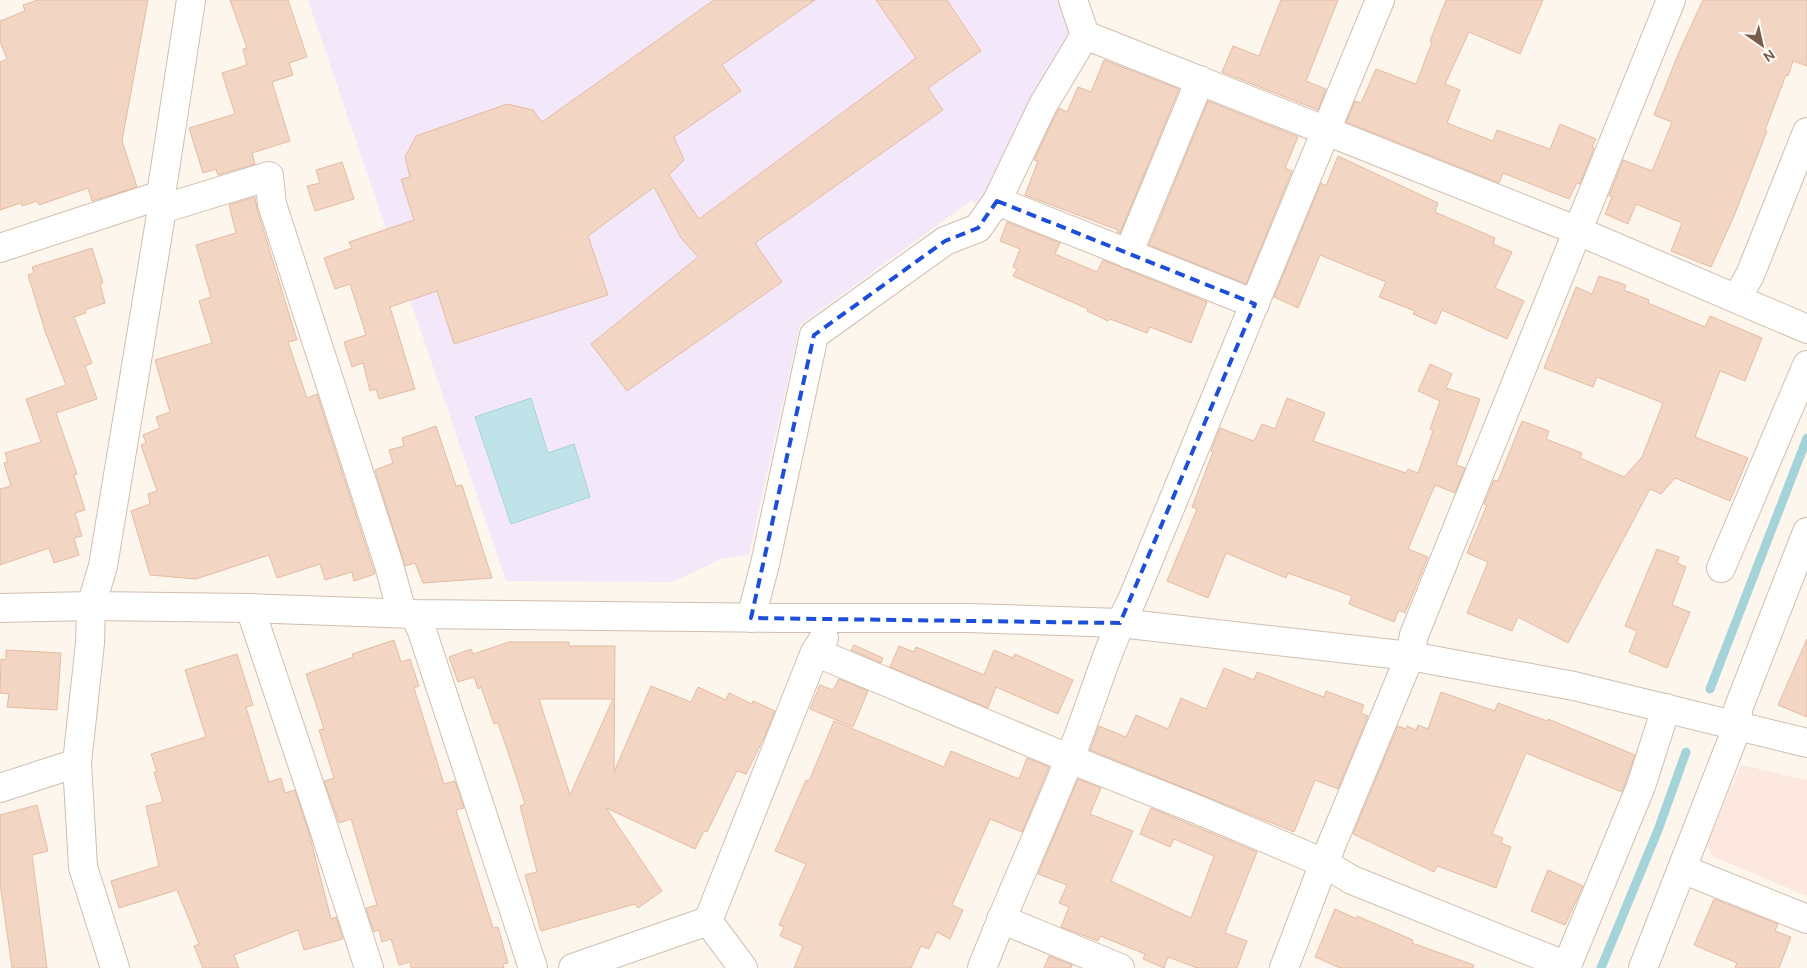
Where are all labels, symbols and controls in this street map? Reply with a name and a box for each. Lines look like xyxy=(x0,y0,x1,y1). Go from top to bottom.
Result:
north arrow xyxy=(1737,20,1787,70)
text: N xyxy=(1760,46,1778,65)

